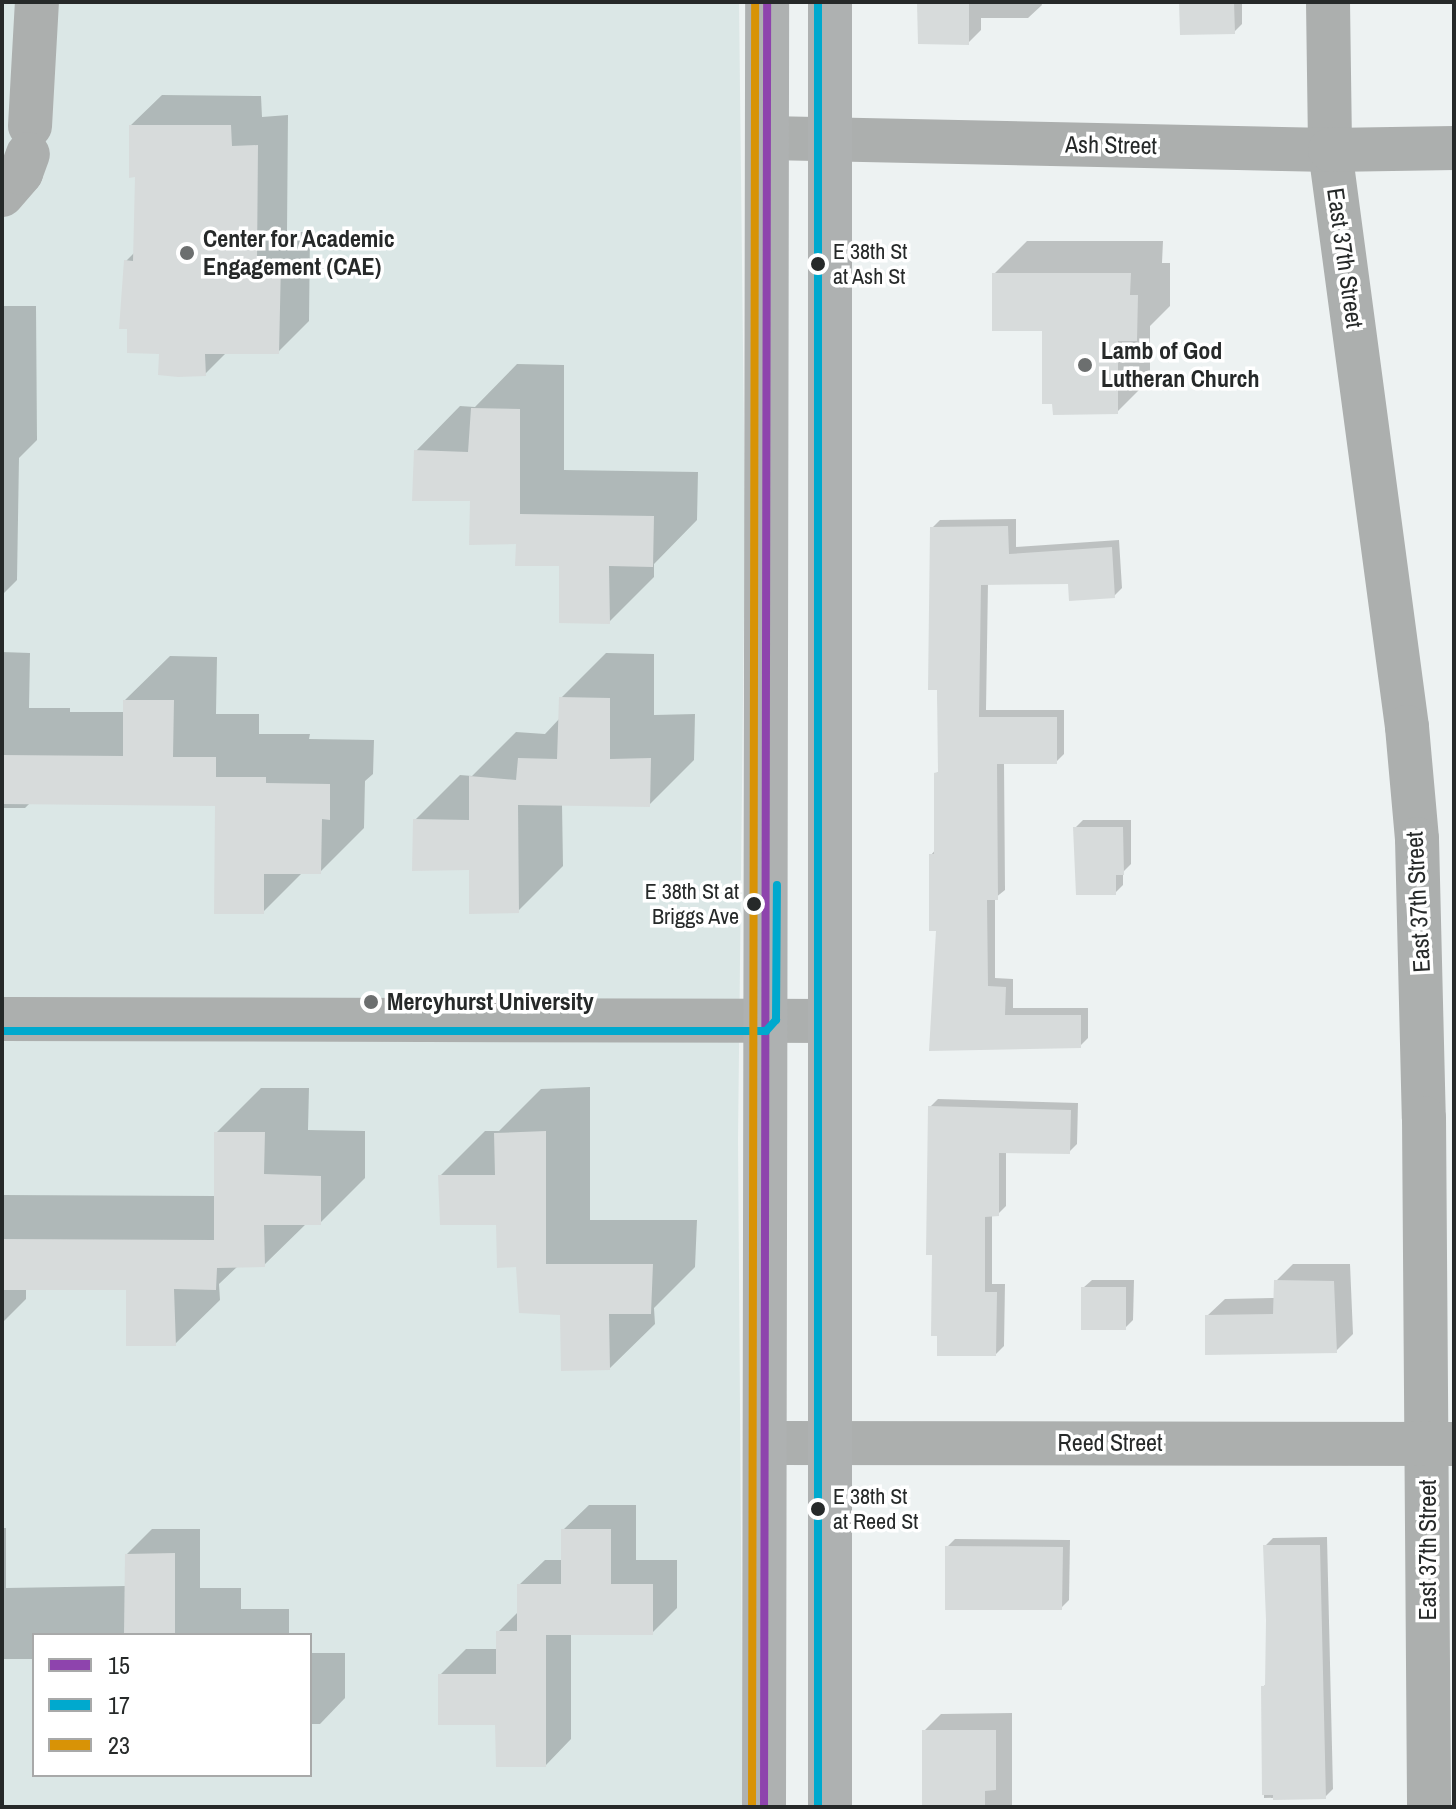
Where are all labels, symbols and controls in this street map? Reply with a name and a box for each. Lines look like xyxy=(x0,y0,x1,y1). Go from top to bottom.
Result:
street label: Ash Street xyxy=(1065,130,1157,160)
street label: East 37th Street xyxy=(1321,186,1369,330)
place label: Center for Academic Engagement (CAE) xyxy=(203,225,395,281)
place label: E 38th St at Ash St xyxy=(833,238,907,290)
marker: Center for Academic Engagement (CAE) xyxy=(178,244,196,262)
marker: E 38th St at Ash St xyxy=(810,256,826,272)
place label: Lamb of God Lutheran Church xyxy=(1101,337,1260,393)
marker: Lamb of God Lutheran Church xyxy=(1076,356,1094,374)
street label: East 37th Street xyxy=(1400,831,1436,973)
place label: E 38th St at Briggs Ave xyxy=(645,878,739,930)
marker: E 38th St at Briggs Ave xyxy=(746,896,762,912)
place label: Mercyhurst University xyxy=(387,988,594,1016)
marker: Mercyhurst University xyxy=(362,993,380,1011)
street label: Reed Street xyxy=(1057,1429,1163,1457)
street label: East 37th Street xyxy=(1414,1479,1442,1621)
place label: E 38th St at Reed St xyxy=(833,1483,918,1534)
marker: E 38th St at Reed St xyxy=(810,1501,826,1517)
legend xyxy=(32,1633,312,1777)
text: 15 xyxy=(108,1649,130,1681)
text: 17 xyxy=(108,1689,130,1721)
text: 23 xyxy=(108,1729,130,1761)

